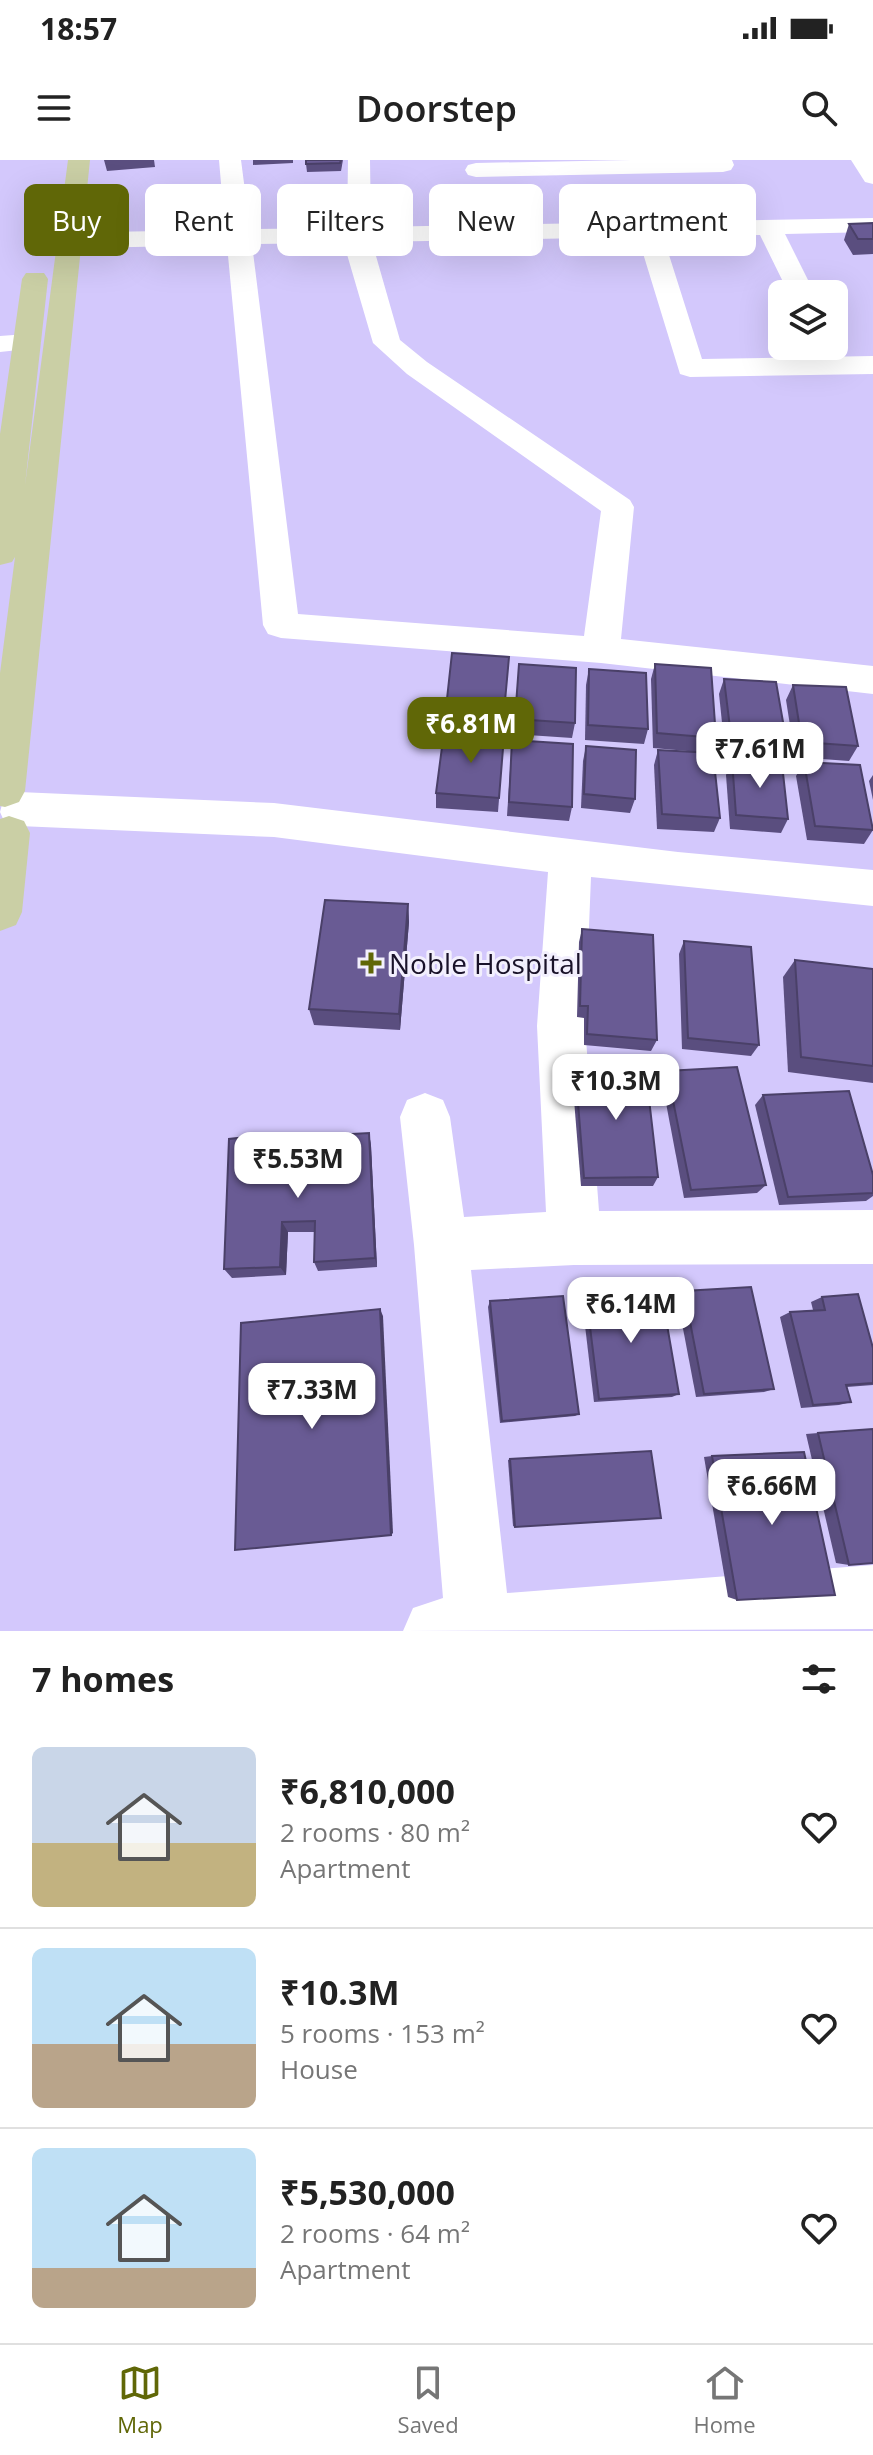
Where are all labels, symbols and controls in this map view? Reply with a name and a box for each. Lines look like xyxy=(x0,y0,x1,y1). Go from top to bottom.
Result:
text: 18:57 xyxy=(40,8,117,49)
text: Doorstep xyxy=(356,84,517,133)
icon: menu xyxy=(32,86,76,130)
icon: search xyxy=(797,86,841,130)
chip: Buy xyxy=(24,184,129,256)
chip: Rent xyxy=(145,184,261,256)
chip: Filters xyxy=(277,184,413,256)
chip: New xyxy=(429,184,543,256)
chip: Apartment xyxy=(559,184,756,256)
map controls xyxy=(768,280,848,360)
button: layers xyxy=(768,280,848,360)
pin: ₹6.81M xyxy=(406,697,536,765)
text: ₹6.81M xyxy=(425,705,517,741)
pin: ₹7.61M xyxy=(695,722,825,790)
text: ₹7.61M xyxy=(714,730,806,766)
place label: Noble Hospital xyxy=(389,944,582,982)
marker: Noble Hospital xyxy=(360,952,382,974)
pin: ₹10.3M xyxy=(551,1054,681,1122)
text: ₹10.3M xyxy=(570,1062,662,1098)
pin: ₹5.53M xyxy=(233,1132,363,1200)
text: ₹5.53M xyxy=(252,1140,344,1176)
pin: ₹6.14M xyxy=(566,1277,696,1345)
text: ₹6.14M xyxy=(585,1285,677,1321)
pin: ₹7.33M xyxy=(247,1363,377,1431)
text: ₹7.33M xyxy=(266,1371,358,1407)
pin: ₹6.66M xyxy=(707,1459,837,1527)
text: ₹6.66M xyxy=(726,1467,818,1503)
text: 7 homes xyxy=(32,1656,174,1702)
icon: filters xyxy=(797,1657,841,1701)
text: ₹6,810,000 xyxy=(280,1768,455,1814)
icon: home xyxy=(96,1779,192,1875)
icon: heart xyxy=(797,1805,841,1849)
text: 2 rooms · 80 m² xyxy=(280,1814,470,1850)
text: Apartment xyxy=(280,1850,411,1886)
text: ₹10.3M xyxy=(280,1969,400,2015)
icon: home xyxy=(96,1980,192,2076)
icon: heart xyxy=(797,2006,841,2050)
text: 5 rooms · 153 m² xyxy=(280,2015,485,2051)
text: House xyxy=(280,2051,358,2087)
text: ₹5,530,000 xyxy=(280,2169,455,2215)
icon: home xyxy=(96,2180,192,2276)
icon: heart xyxy=(797,2206,841,2250)
text: 2 rooms · 64 m² xyxy=(280,2215,470,2251)
text: Apartment xyxy=(280,2251,411,2287)
tab: Map xyxy=(117,2361,163,2439)
tab: Saved xyxy=(398,2361,459,2439)
tab: Home xyxy=(693,2361,756,2439)

